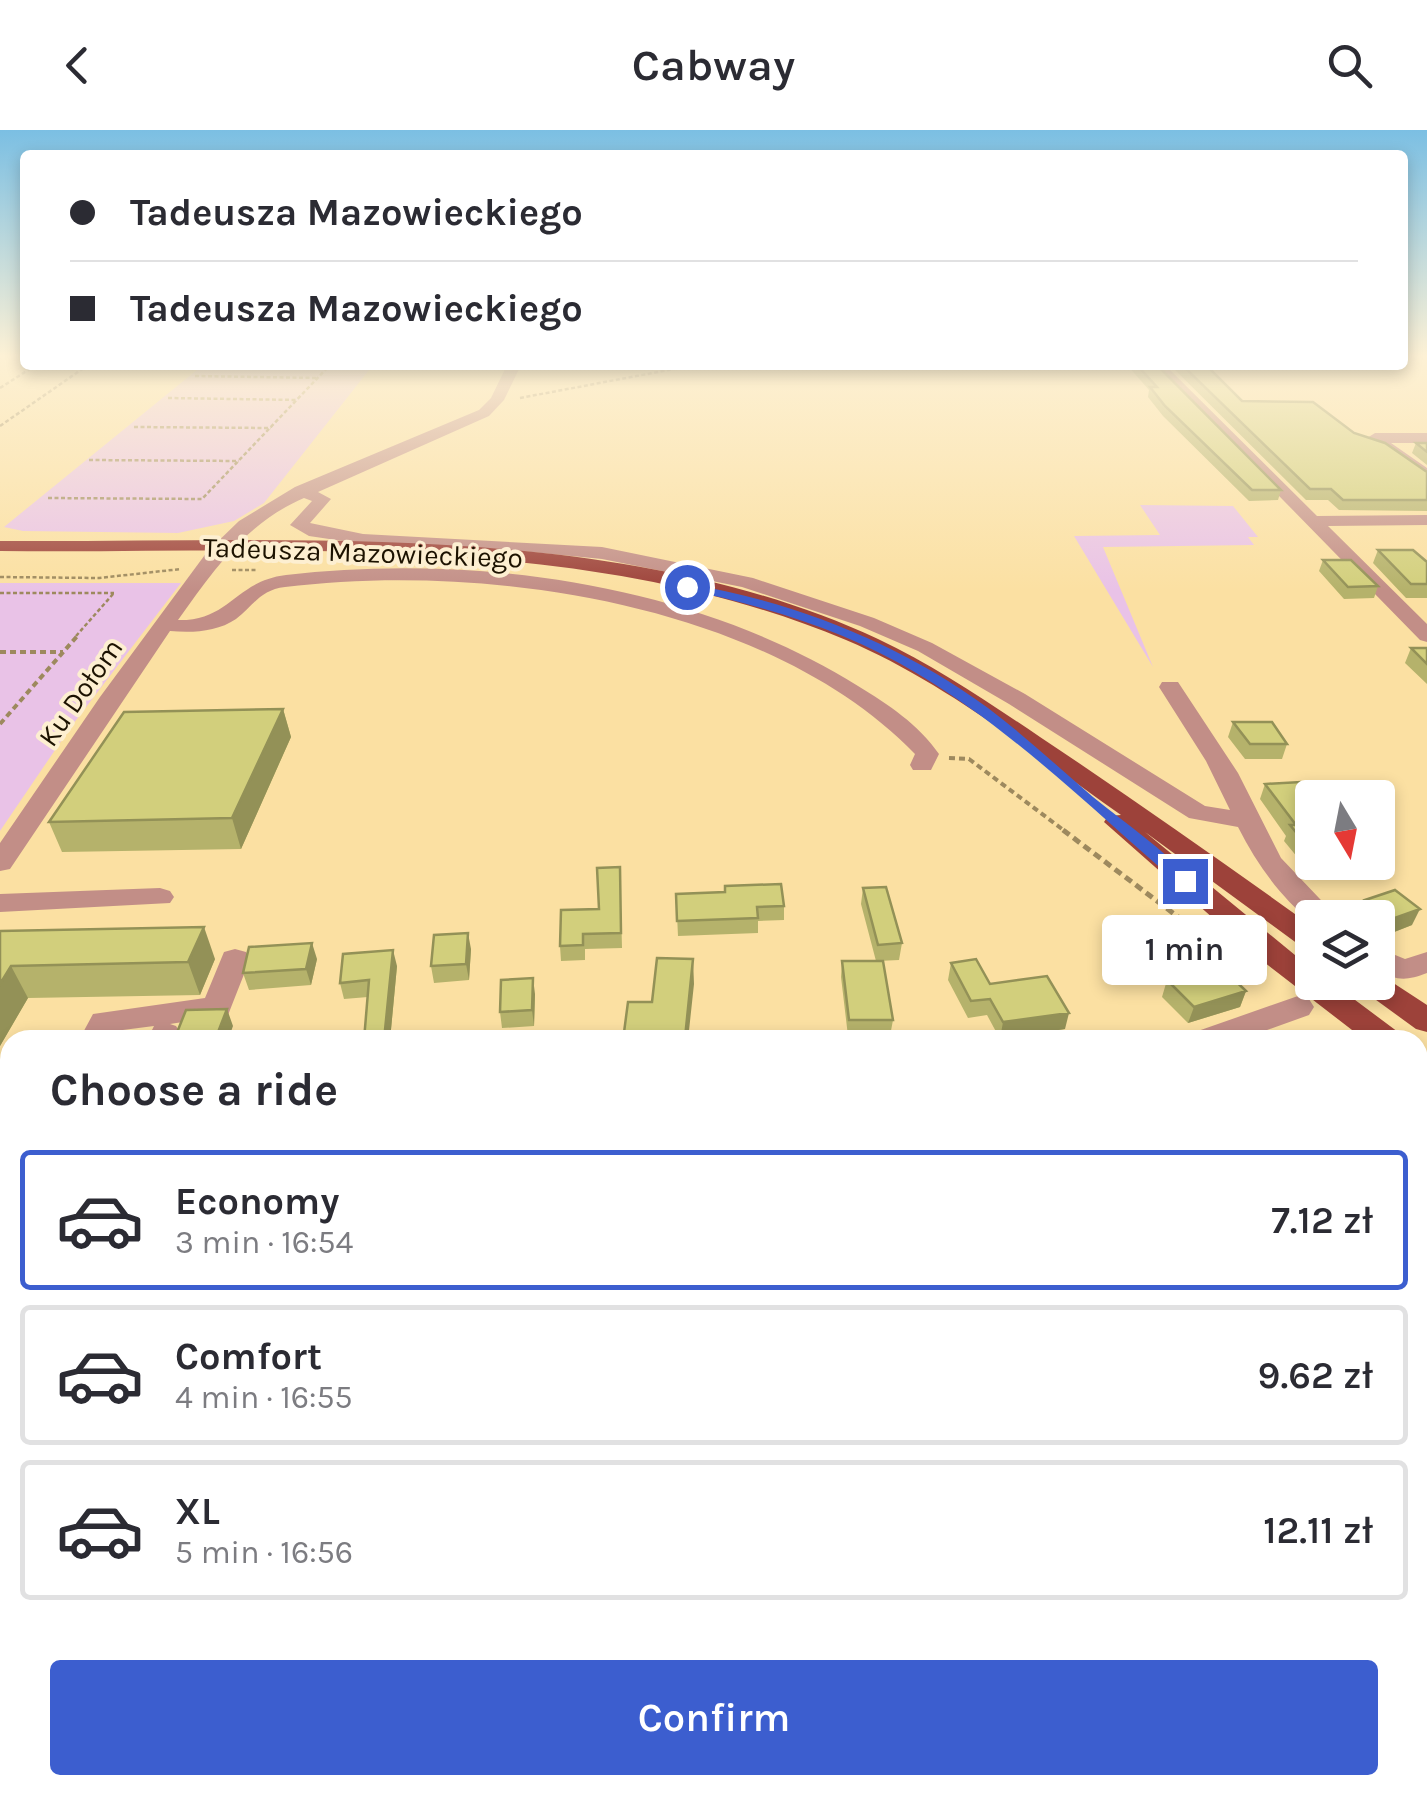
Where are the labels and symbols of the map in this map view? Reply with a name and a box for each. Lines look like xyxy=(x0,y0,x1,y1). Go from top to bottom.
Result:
street label: Tadeusza Mazowieckiego xyxy=(203,530,523,575)
route start xyxy=(665,565,710,610)
street label: Ku Dołom xyxy=(31,632,129,752)
north arrow xyxy=(1295,780,1395,880)
route end xyxy=(1163,859,1208,904)
callout: 1 min xyxy=(1102,916,1268,986)

